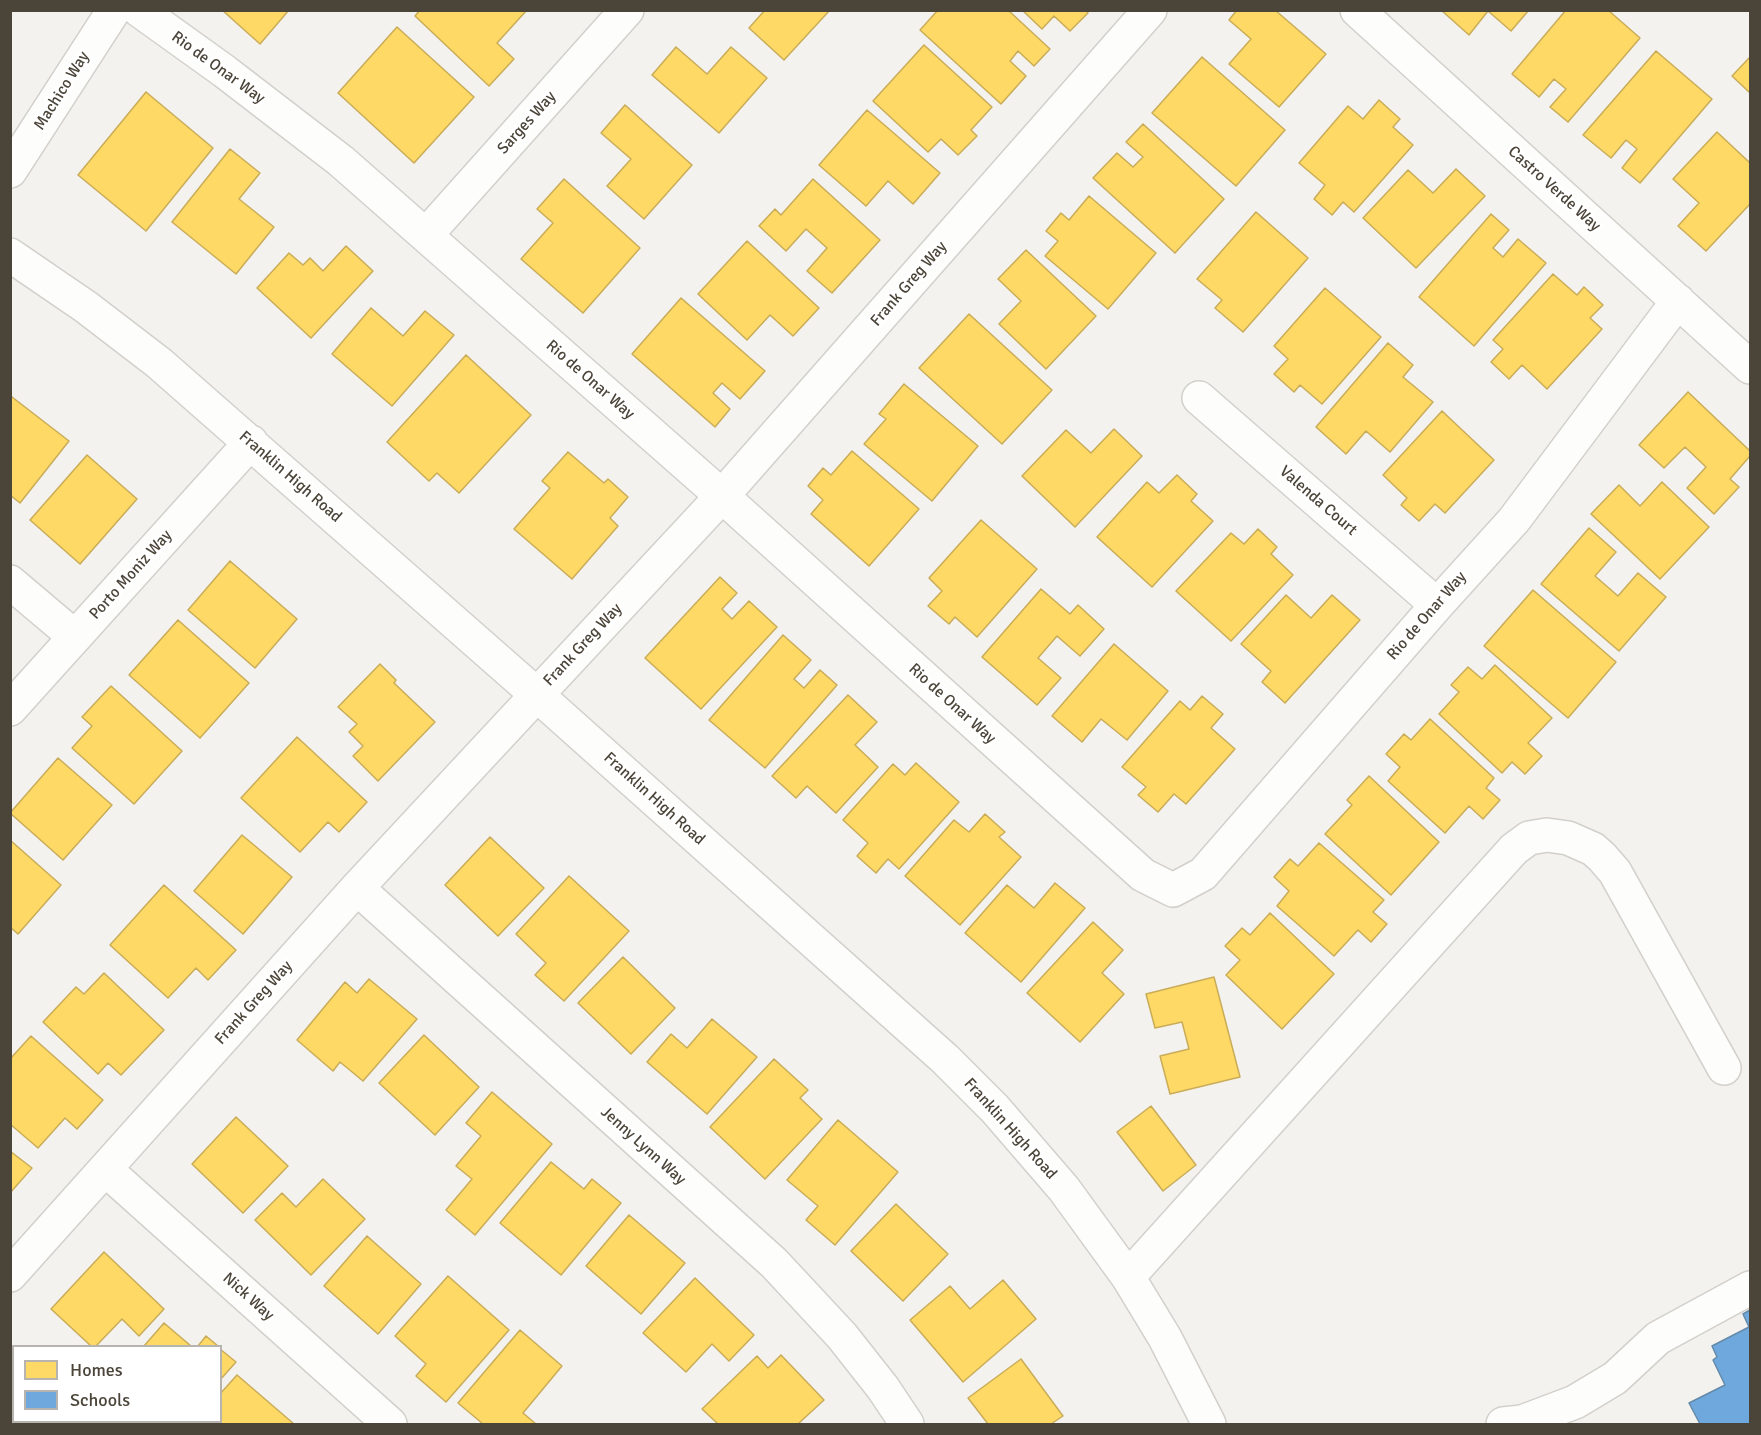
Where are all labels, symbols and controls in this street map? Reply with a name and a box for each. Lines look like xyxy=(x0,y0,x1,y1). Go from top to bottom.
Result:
street label: Rio de Onar Way xyxy=(167,28,269,108)
street label: Machico Way xyxy=(30,48,94,134)
street label: Sarges Way xyxy=(494,88,560,158)
street label: Castro Verde Way xyxy=(1504,142,1604,236)
street label: Frank Greg Way xyxy=(867,238,951,330)
street label: Rio de Onar Way xyxy=(542,336,638,424)
street label: Franklin High Road xyxy=(235,427,345,527)
street label: Valenda Court xyxy=(1275,462,1361,540)
street label: Porto Moniz Way xyxy=(86,526,176,624)
street label: Rio de Onar Way xyxy=(1383,568,1471,664)
street label: Frank Greg Way xyxy=(540,600,626,690)
street label: Rio de Onar Way xyxy=(904,660,1000,748)
street label: Franklin High Road xyxy=(599,748,709,850)
street label: Frank Greg Way xyxy=(211,957,297,1049)
street label: Franklin High Road xyxy=(959,1074,1061,1184)
street label: Jenny Lynn Way xyxy=(597,1103,689,1189)
street label: Nick Way xyxy=(218,1269,278,1325)
legend xyxy=(12,1345,222,1423)
text: Homes xyxy=(70,1359,123,1381)
text: Schools xyxy=(70,1389,130,1411)

